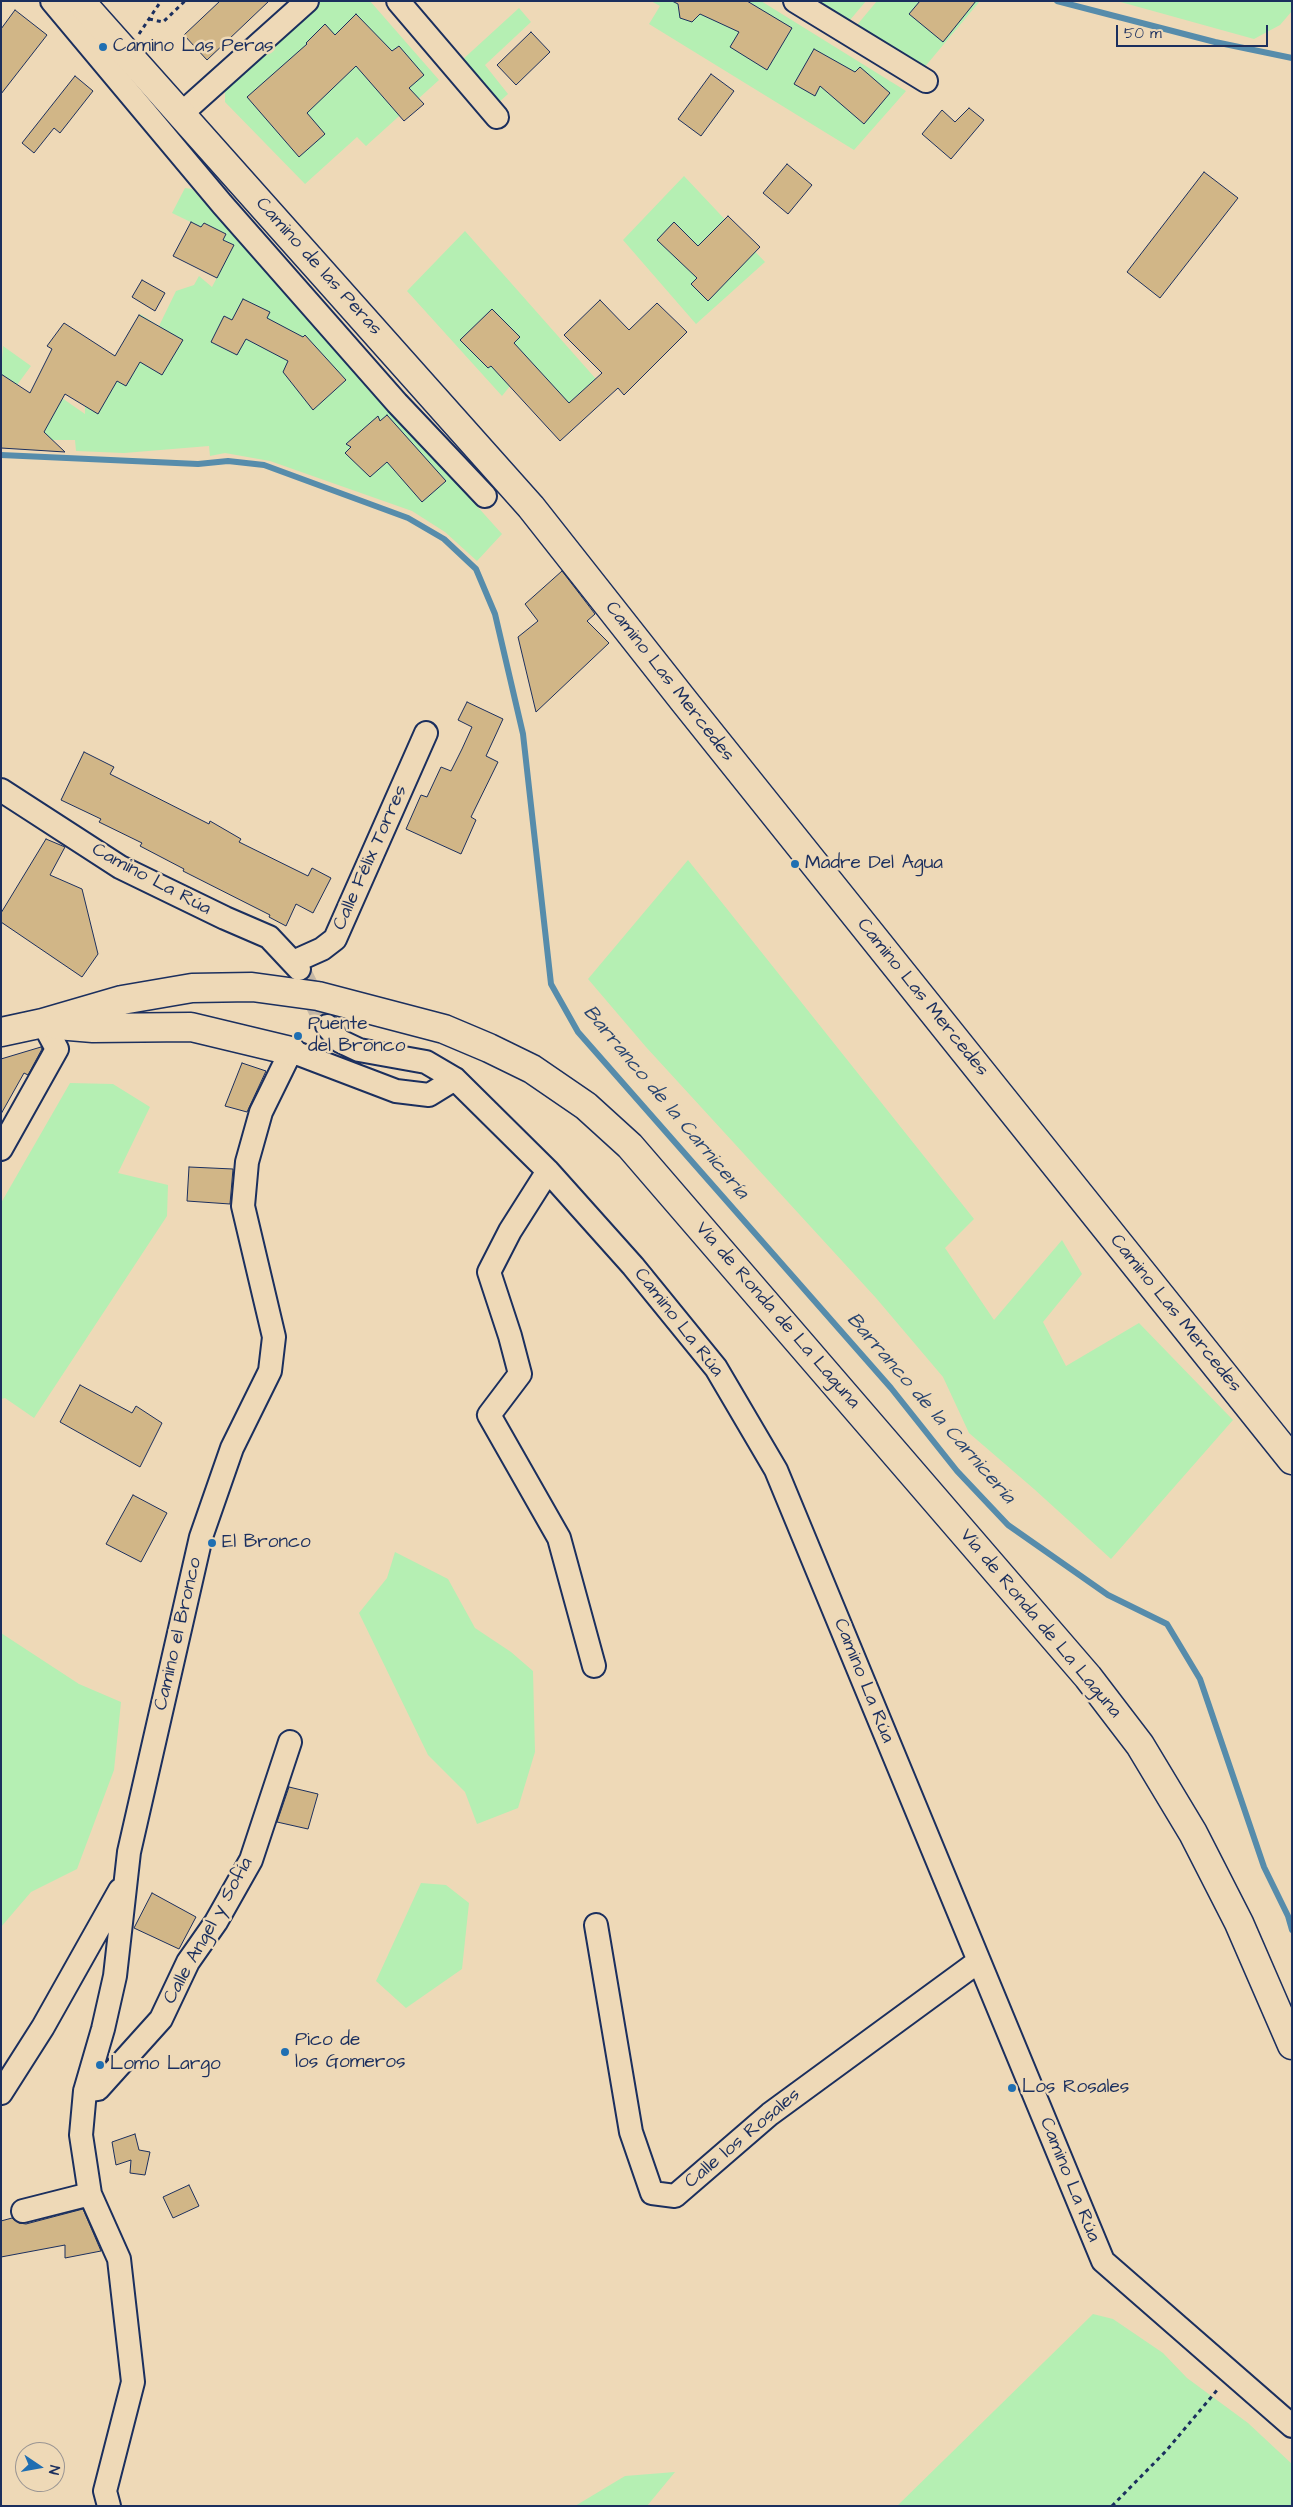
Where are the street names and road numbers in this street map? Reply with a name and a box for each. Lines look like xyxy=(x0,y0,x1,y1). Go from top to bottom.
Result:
street label: Camino de las Peras xyxy=(250,193,386,341)
street label: Camino Las Mercedes xyxy=(599,597,739,767)
street label: Calle Félix Torres xyxy=(329,782,413,934)
street label: Camino La Rúa xyxy=(87,839,215,921)
street label: Camino Las Mercedes xyxy=(851,914,993,1082)
street label: Vía de Ronda de La Laguna xyxy=(690,1218,864,1414)
street label: Camino Las Mercedes xyxy=(1104,1230,1246,1398)
street label: Camino La Rúa xyxy=(628,1264,728,1382)
street label: Vía de Ronda de La Laguna xyxy=(954,1525,1126,1723)
street label: Camino el Bronco xyxy=(150,1555,208,1713)
street label: Camino La Rúa xyxy=(828,1616,898,1746)
street label: Calle Angel y Sofía xyxy=(159,1854,259,2008)
street label: Calle los Rosales xyxy=(681,2084,805,2194)
street label: Camino La Rúa xyxy=(1034,2115,1104,2245)

